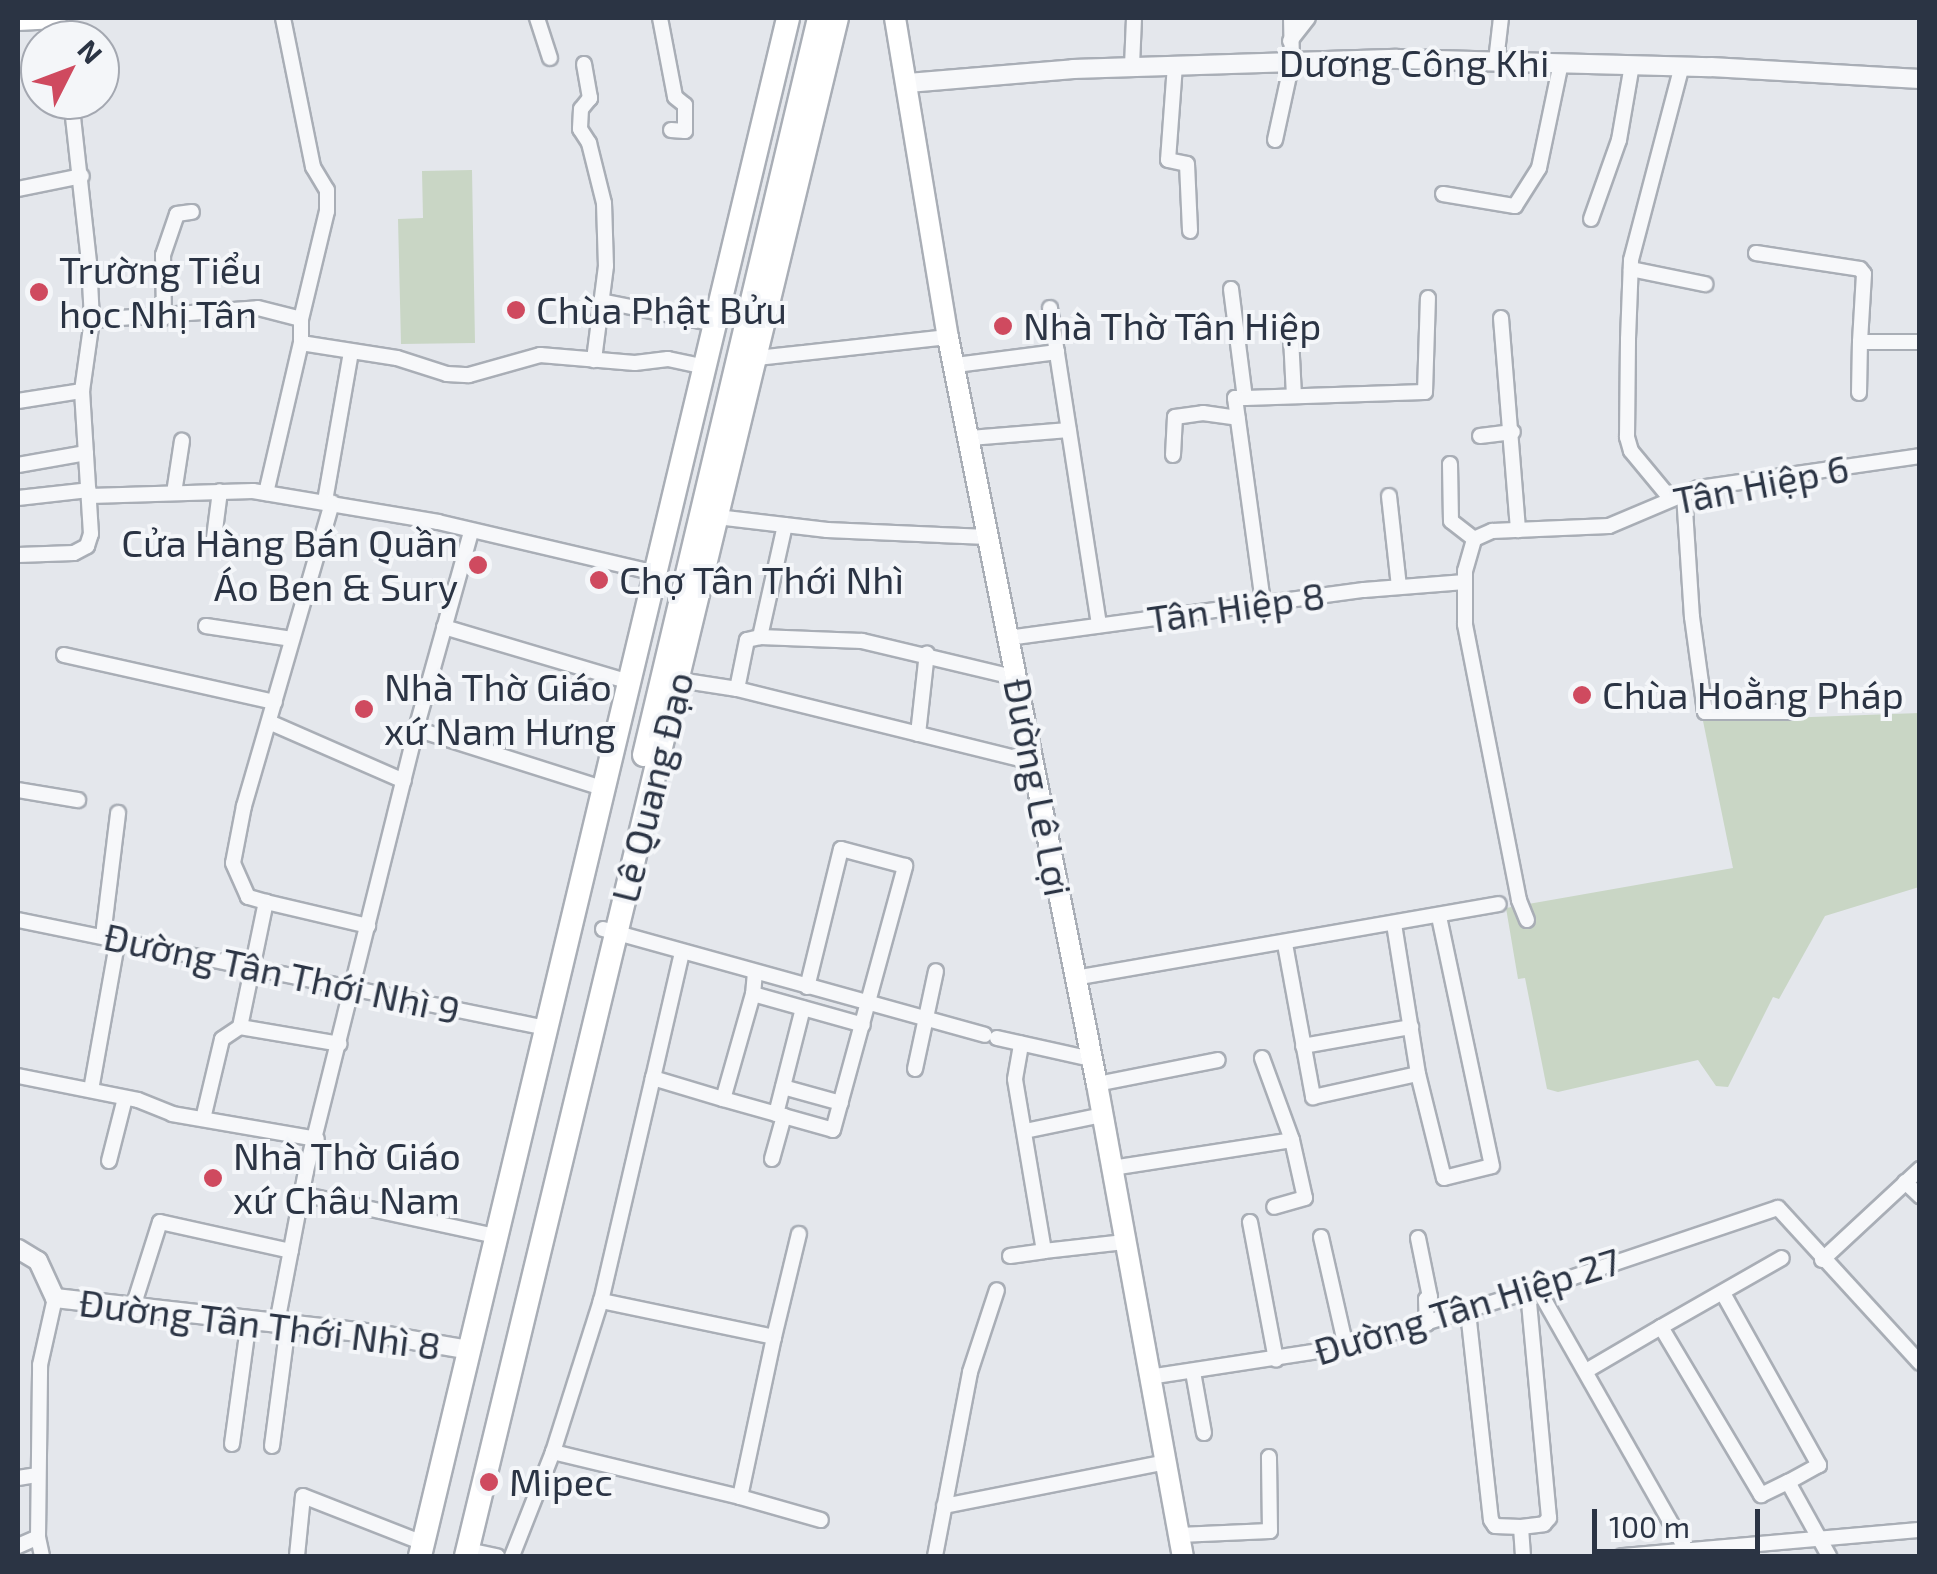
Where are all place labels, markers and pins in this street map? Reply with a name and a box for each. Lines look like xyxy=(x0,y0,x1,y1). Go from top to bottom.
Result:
place label: Trường Tiểu học Nhị Tân xyxy=(59,247,263,336)
marker: Trường Tiểu học Nhị Tân xyxy=(28,281,50,303)
place label: Chùa Phật Bửu xyxy=(536,287,787,333)
marker: Chùa Phật Bửu xyxy=(505,299,527,321)
place label: Nhà Thờ Tân Hiệp xyxy=(1023,303,1323,349)
marker: Nhà Thờ Tân Hiệp xyxy=(992,315,1014,337)
place label: Cửa Hàng Bán Quần Áo Ben & Sury xyxy=(121,520,458,610)
marker: Cửa Hàng Bán Quần Áo Ben & Sury xyxy=(467,554,489,576)
place label: Chợ Tân Thới Nhì xyxy=(619,557,906,603)
marker: Chợ Tân Thới Nhì xyxy=(588,569,610,591)
place label: Nhà Thờ Giáo xứ Nam Hưng xyxy=(384,664,616,754)
place label: Chùa Hoằng Pháp xyxy=(1602,672,1904,718)
marker: Chùa Hoằng Pháp xyxy=(1571,684,1593,706)
marker: Nhà Thờ Giáo xứ Nam Hưng xyxy=(353,698,375,720)
place label: Nhà Thờ Giáo xứ Châu Nam xyxy=(233,1133,462,1222)
marker: Nhà Thờ Giáo xứ Châu Nam xyxy=(202,1167,224,1189)
place label: Mipec xyxy=(509,1459,613,1505)
marker: Mipec xyxy=(478,1471,500,1493)

